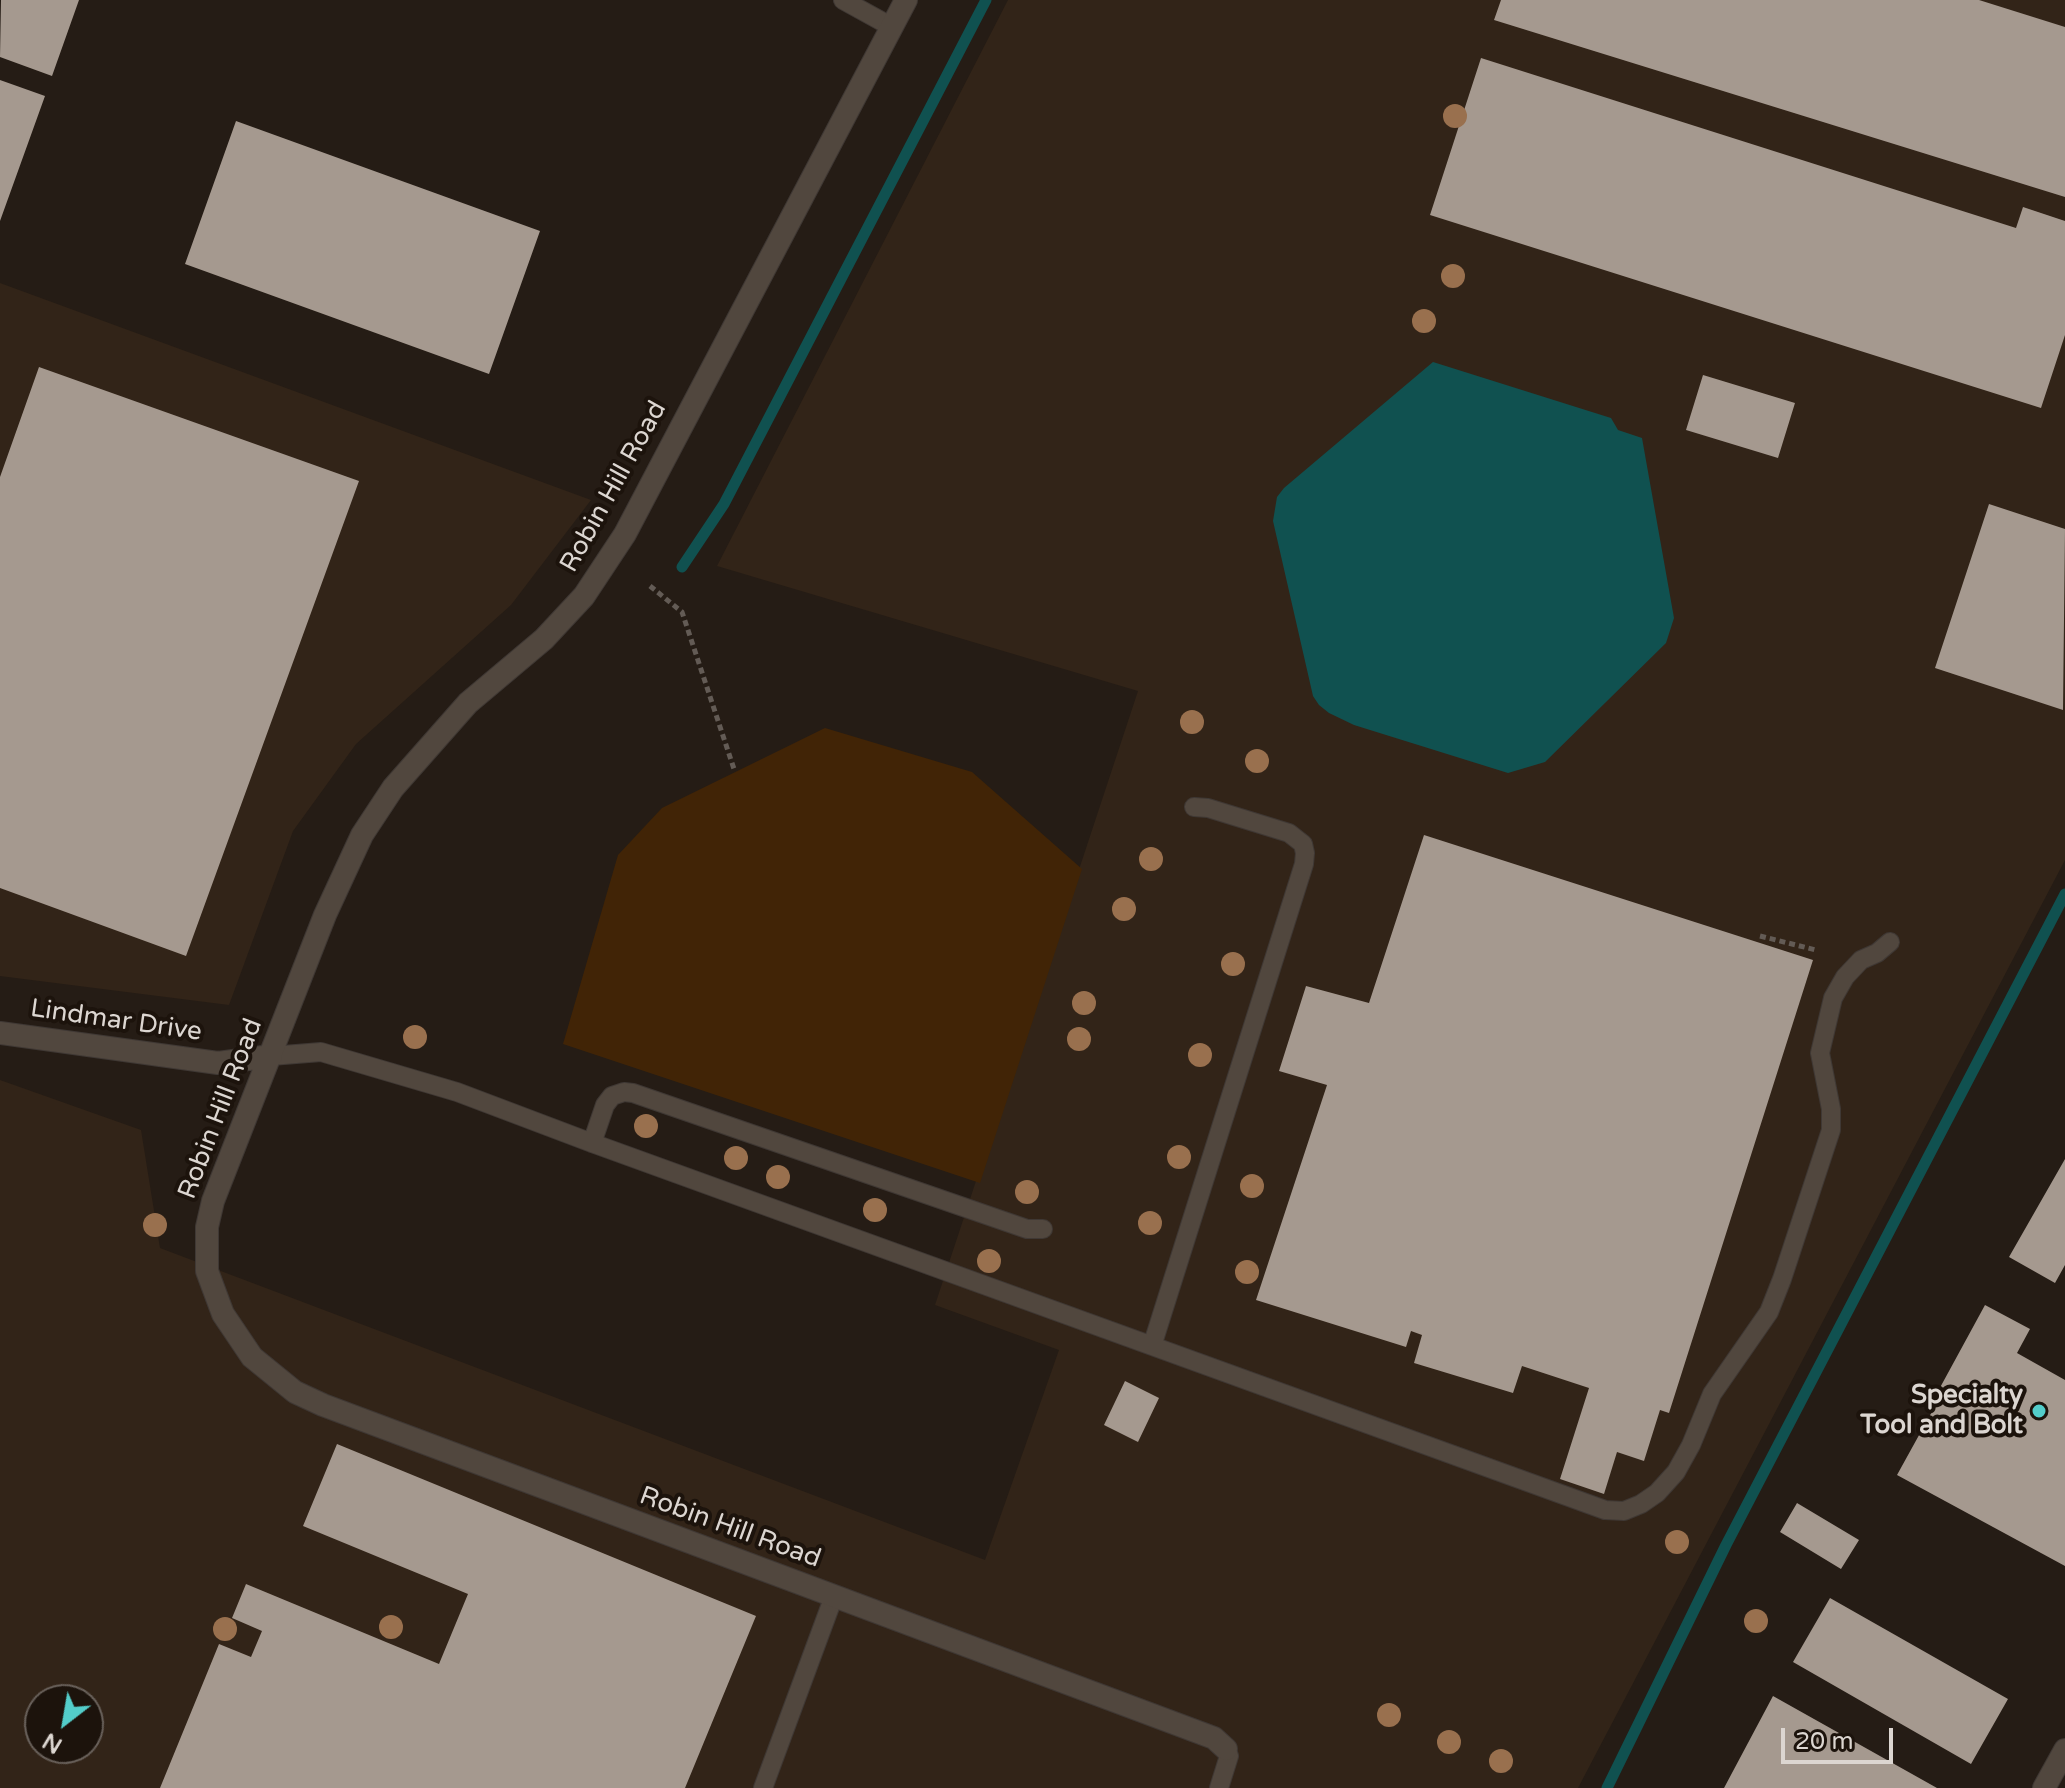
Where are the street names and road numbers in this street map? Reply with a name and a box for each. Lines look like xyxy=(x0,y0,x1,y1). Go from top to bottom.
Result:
street label: Robin Hill Road xyxy=(554,396,674,578)
street label: Lindmar Drive xyxy=(28,994,204,1048)
street label: Robin Hill Road xyxy=(172,1014,270,1204)
street label: Robin Hill Road xyxy=(635,1481,825,1575)

